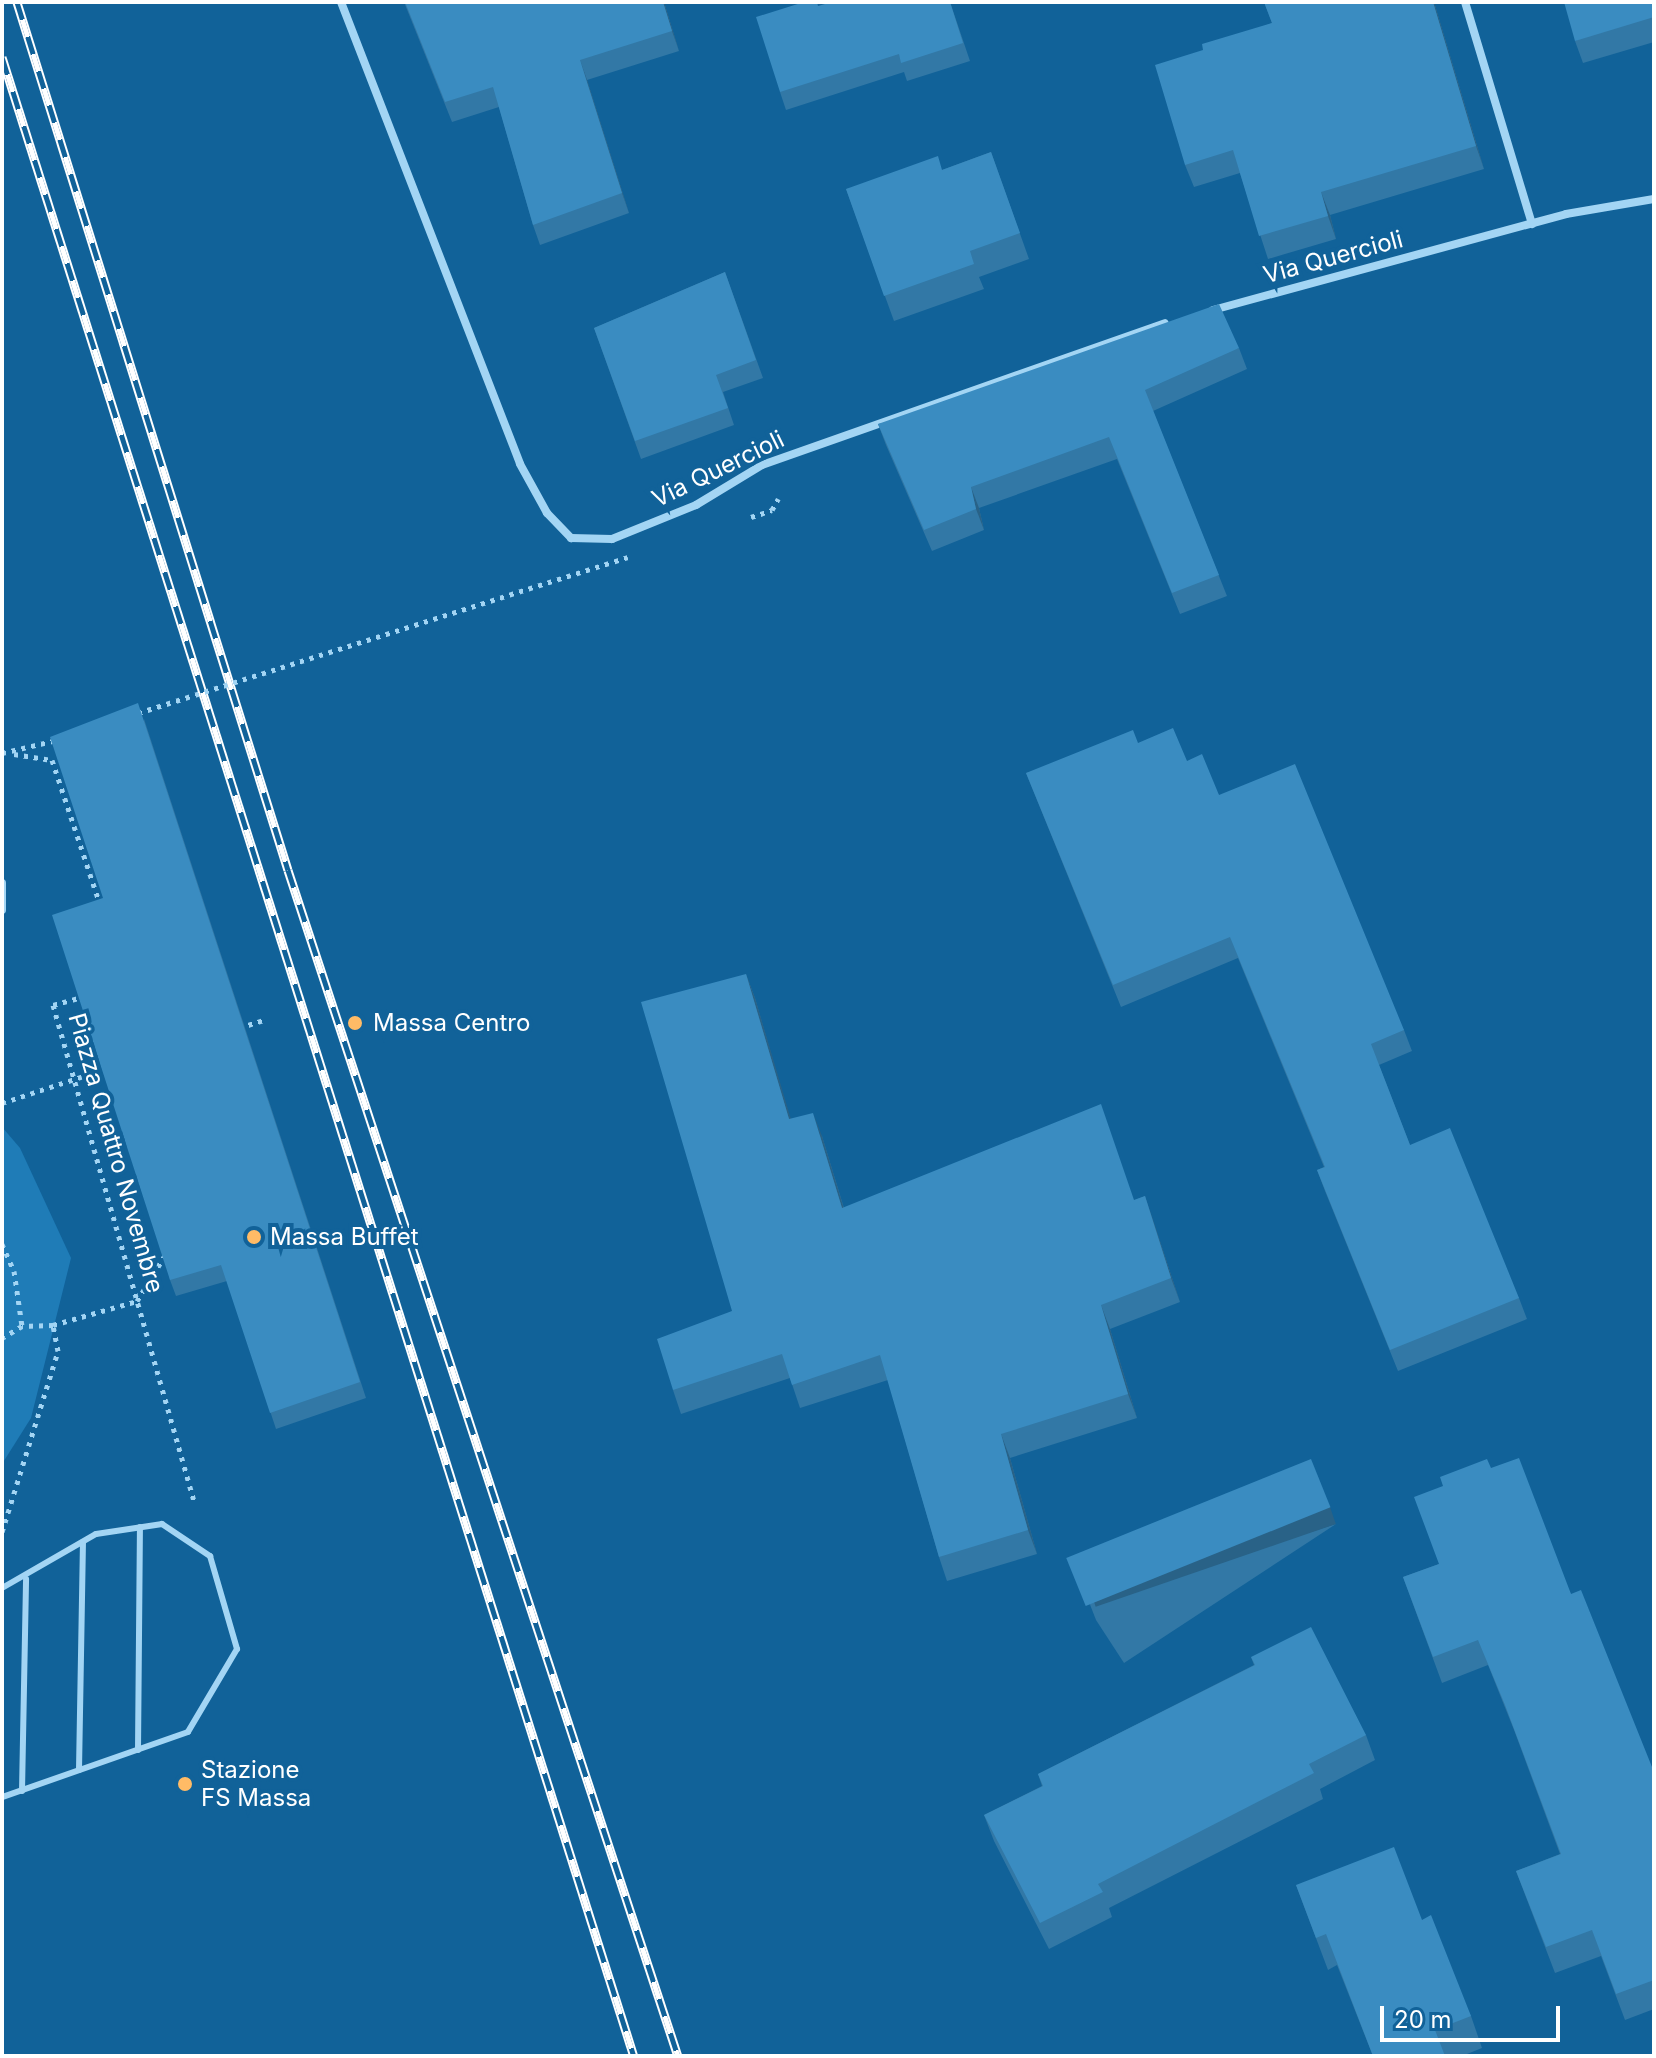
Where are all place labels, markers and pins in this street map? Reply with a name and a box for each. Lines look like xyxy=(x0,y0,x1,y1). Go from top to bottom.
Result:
place label: Massa Centro xyxy=(373,1009,530,1037)
marker: Massa Centro xyxy=(344,1012,366,1034)
place label: Massa Buffet xyxy=(270,1223,419,1251)
marker: Massa Buffet xyxy=(245,1228,263,1246)
place label: Stazione FS Massa xyxy=(201,1756,311,1812)
marker: Stazione FS Massa xyxy=(176,1775,194,1793)

